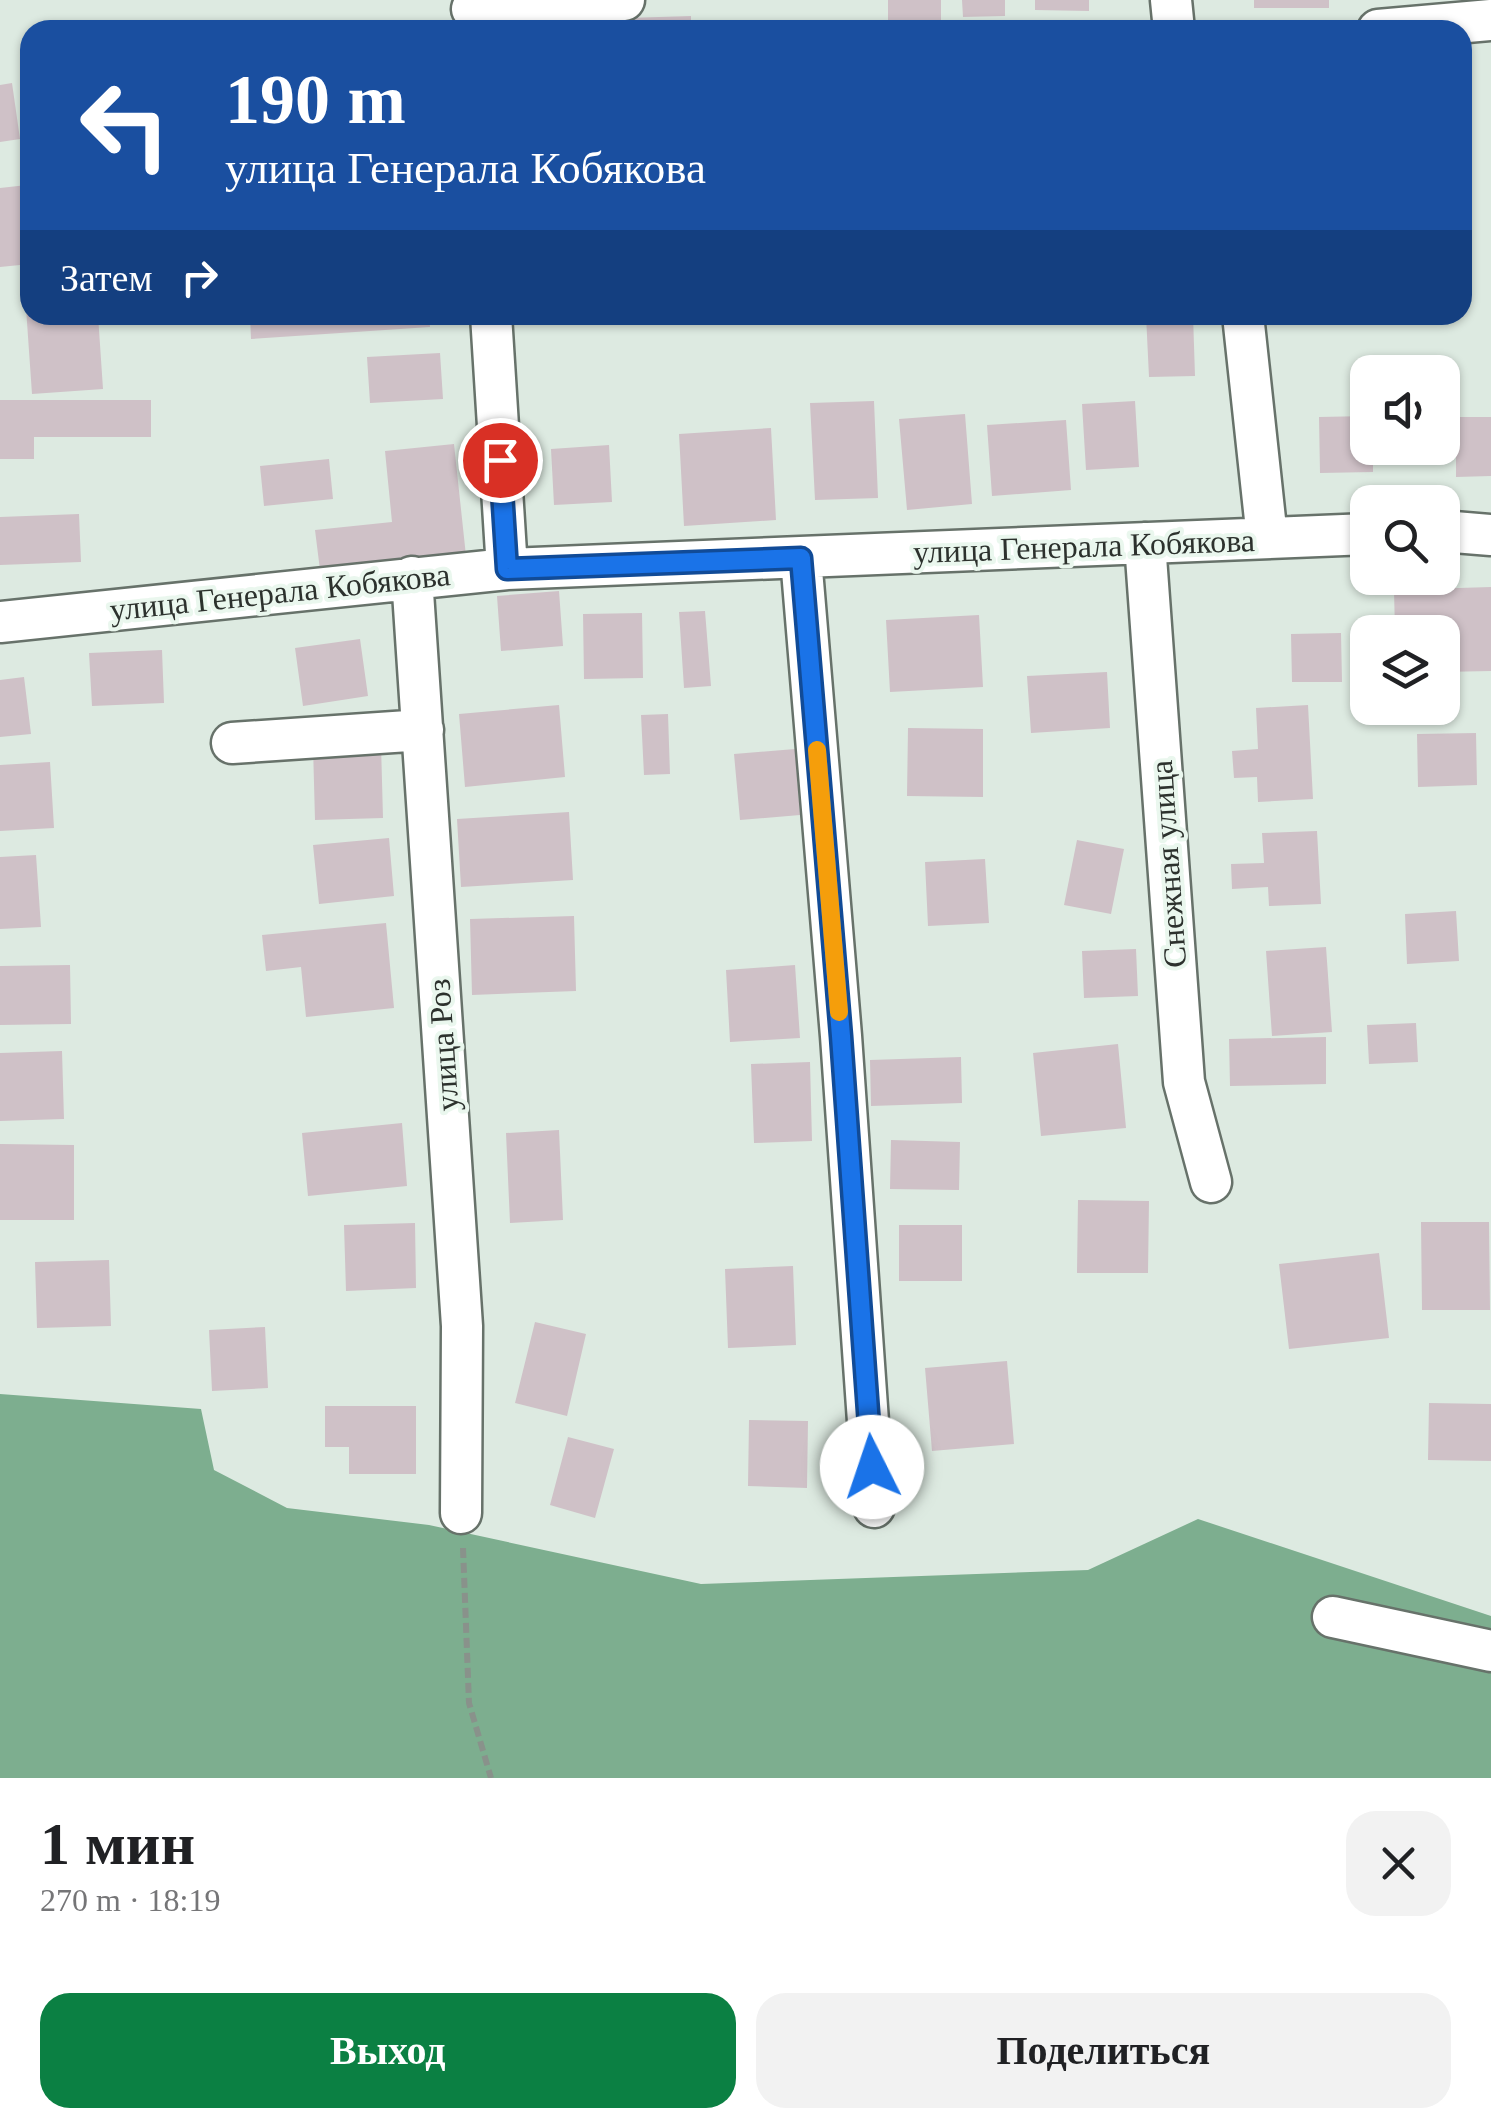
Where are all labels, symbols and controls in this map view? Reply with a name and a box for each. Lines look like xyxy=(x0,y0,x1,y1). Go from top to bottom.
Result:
icon: left xyxy=(60,60,190,190)
text: 190 m xyxy=(225,61,406,138)
text: улица Генерала Кобякова xyxy=(225,143,706,193)
icon: right xyxy=(172,250,227,305)
text: Затем xyxy=(60,257,152,299)
map controls xyxy=(1350,355,1460,725)
button: sound xyxy=(1350,355,1460,465)
pin xyxy=(458,418,543,503)
icon: arrive xyxy=(473,433,528,488)
button: search xyxy=(1350,485,1460,595)
street label: улица Генерала Кобякова xyxy=(912,522,1256,570)
street label: улица Генерала Кобякова xyxy=(108,556,452,628)
button: layers xyxy=(1350,615,1460,725)
street label: Снежная улица xyxy=(1143,759,1193,969)
street label: улица Роз xyxy=(420,978,466,1112)
position arrow xyxy=(820,1415,924,1519)
text: 1 мин xyxy=(40,1811,195,1877)
button: close xyxy=(1346,1811,1451,1916)
text: 270 m · 18:19 xyxy=(40,1882,220,1918)
button: Выход xyxy=(40,1993,736,2108)
button: Поделиться xyxy=(756,1993,1451,2108)

